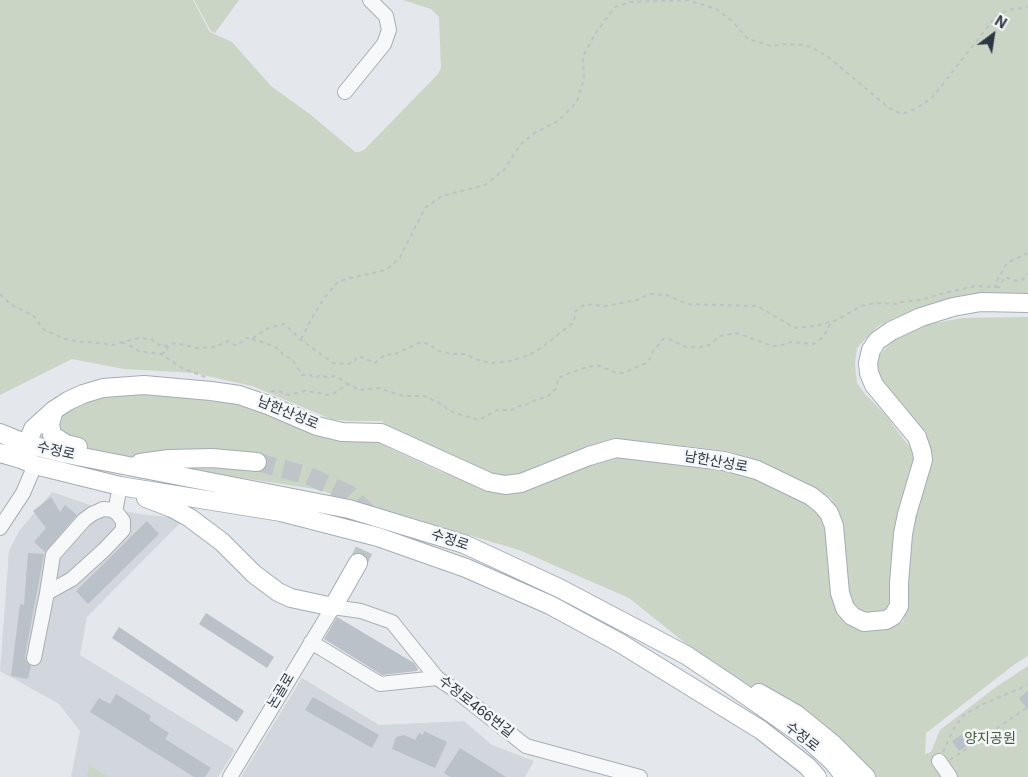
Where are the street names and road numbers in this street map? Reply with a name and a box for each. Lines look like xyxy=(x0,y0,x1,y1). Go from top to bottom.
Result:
street label: 남한산성로 xyxy=(255,393,321,433)
street label: 수정로 xyxy=(35,438,77,464)
street label: 남한산성로 xyxy=(683,448,749,476)
street label: 수정로 xyxy=(429,526,471,554)
street label: 논골로 xyxy=(264,670,298,712)
street label: 수정로466번길 xyxy=(435,672,517,742)
street label: 수정로 xyxy=(782,718,822,756)

